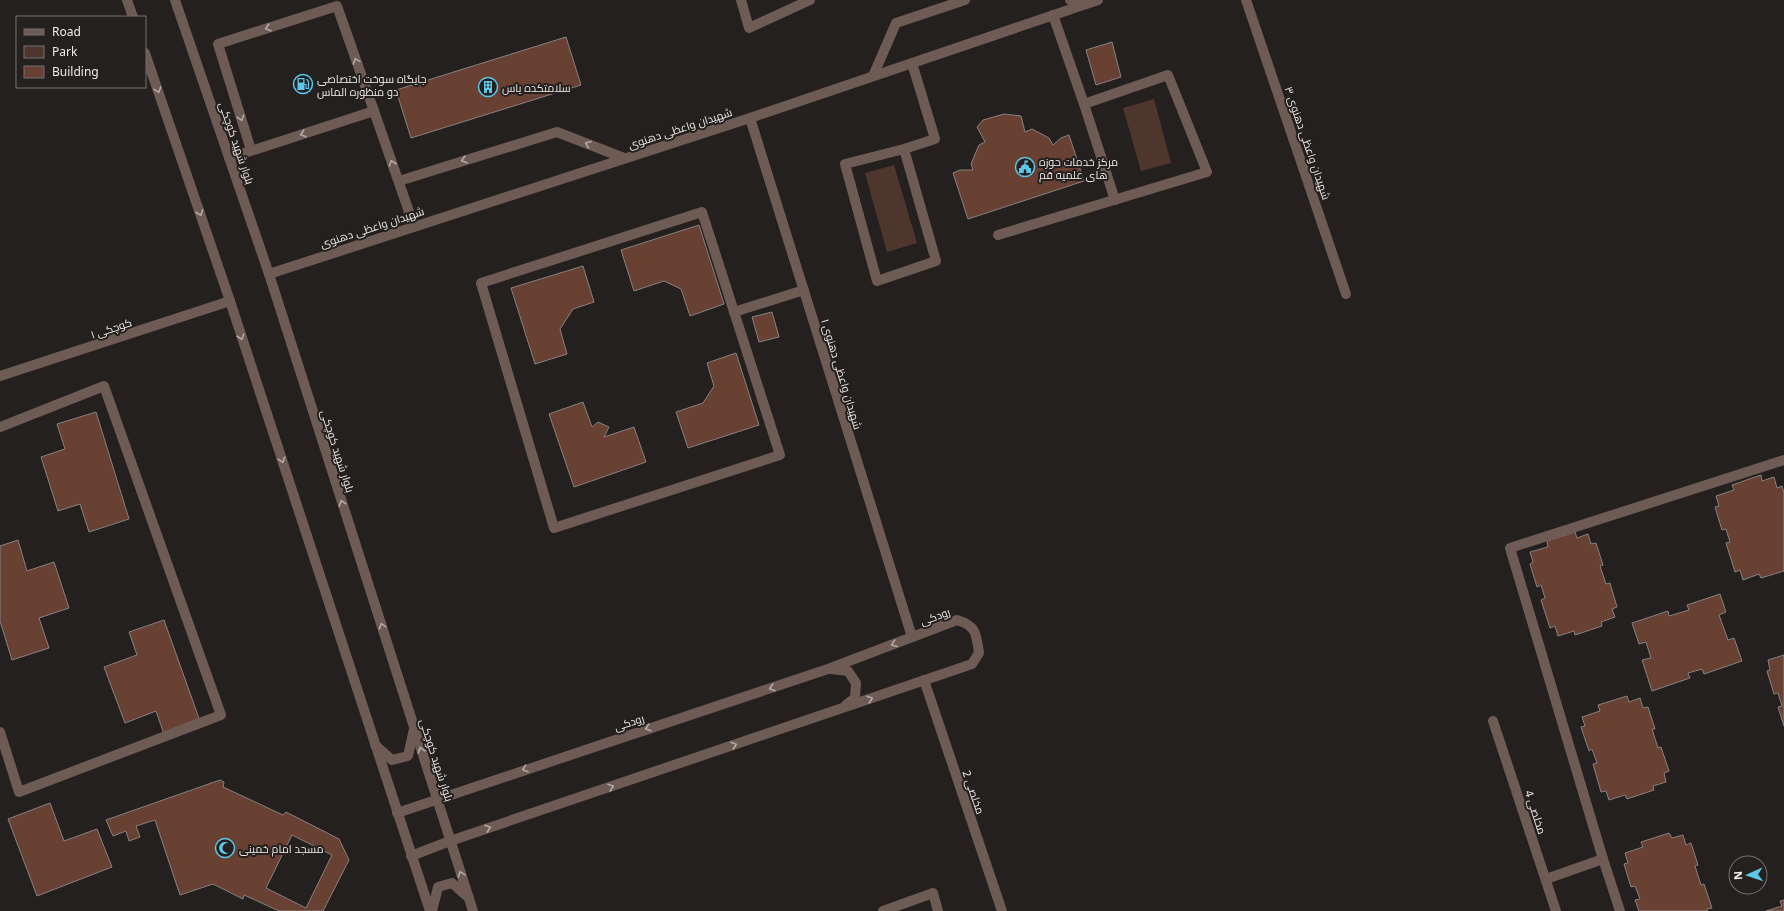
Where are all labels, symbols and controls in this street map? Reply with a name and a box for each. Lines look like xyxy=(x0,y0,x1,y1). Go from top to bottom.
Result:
legend xyxy=(16,16,146,88)
text: Road xyxy=(52,23,81,40)
one-way arrow xyxy=(265,23,272,32)
text: Park xyxy=(52,43,78,60)
one-way arrow xyxy=(353,57,361,64)
text: Building xyxy=(52,63,99,80)
place label: جایگاه سوخت اختصاصی دو منظوره الماس xyxy=(317,71,427,99)
fuel station icon: جایگاه سوخت اختصاصی دو منظوره الماس xyxy=(292,73,314,95)
building icon: سلامتکده یاس xyxy=(477,76,499,98)
place label: سلامتکده یاس xyxy=(502,80,571,95)
street label: شهیدان واعظی دهنوی ۳ xyxy=(1282,84,1334,202)
one-way arrow xyxy=(153,87,161,94)
street label: بلوار شهید کوچکی xyxy=(216,100,258,186)
street label: شهیدان واعظی دهنوی xyxy=(626,104,734,152)
one-way arrow xyxy=(236,114,245,121)
one-way arrow xyxy=(299,129,306,137)
one-way arrow xyxy=(584,140,591,148)
place label: مرکز خدمات حوزه های علمیه قم xyxy=(1039,154,1118,183)
one-way arrow xyxy=(461,155,468,164)
public building icon: مرکز خدمات حوزه های علمیه قم xyxy=(1014,156,1036,178)
one-way arrow xyxy=(389,159,397,166)
street label: شهیدان واعظی دهنوی xyxy=(318,203,426,251)
one-way arrow xyxy=(195,210,203,217)
street label: کوچکی ۱ xyxy=(88,314,134,342)
street label: شهیدان واعظی دهنوی ۱ xyxy=(818,317,866,431)
one-way arrow xyxy=(236,333,245,340)
street label: بلوار شهید کوچکی xyxy=(318,408,358,494)
one-way arrow xyxy=(277,456,286,463)
one-way arrow xyxy=(338,499,347,506)
street label: رودکی xyxy=(918,604,952,628)
one-way arrow xyxy=(378,623,387,630)
one-way arrow xyxy=(891,639,898,647)
one-way arrow xyxy=(768,683,775,691)
one-way arrow xyxy=(867,695,874,703)
street label: رودکی xyxy=(612,710,646,734)
street label: بلوار شهید کوچکی xyxy=(417,717,457,803)
one-way arrow xyxy=(645,724,652,732)
one-way arrow xyxy=(730,741,737,750)
one-way arrow xyxy=(418,747,426,754)
one-way arrow xyxy=(522,764,529,773)
street label: مخلصی 2 xyxy=(960,768,988,816)
one-way arrow xyxy=(607,783,614,791)
street label: مخلصی 4 xyxy=(1522,788,1550,836)
one-way arrow xyxy=(484,825,491,833)
mosque icon: مسجد امام خمینی xyxy=(214,837,236,859)
place label: مسجد امام خمینی xyxy=(239,841,324,857)
north arrow xyxy=(1728,855,1768,895)
one-way arrow xyxy=(458,871,466,878)
text: N xyxy=(1730,871,1745,880)

